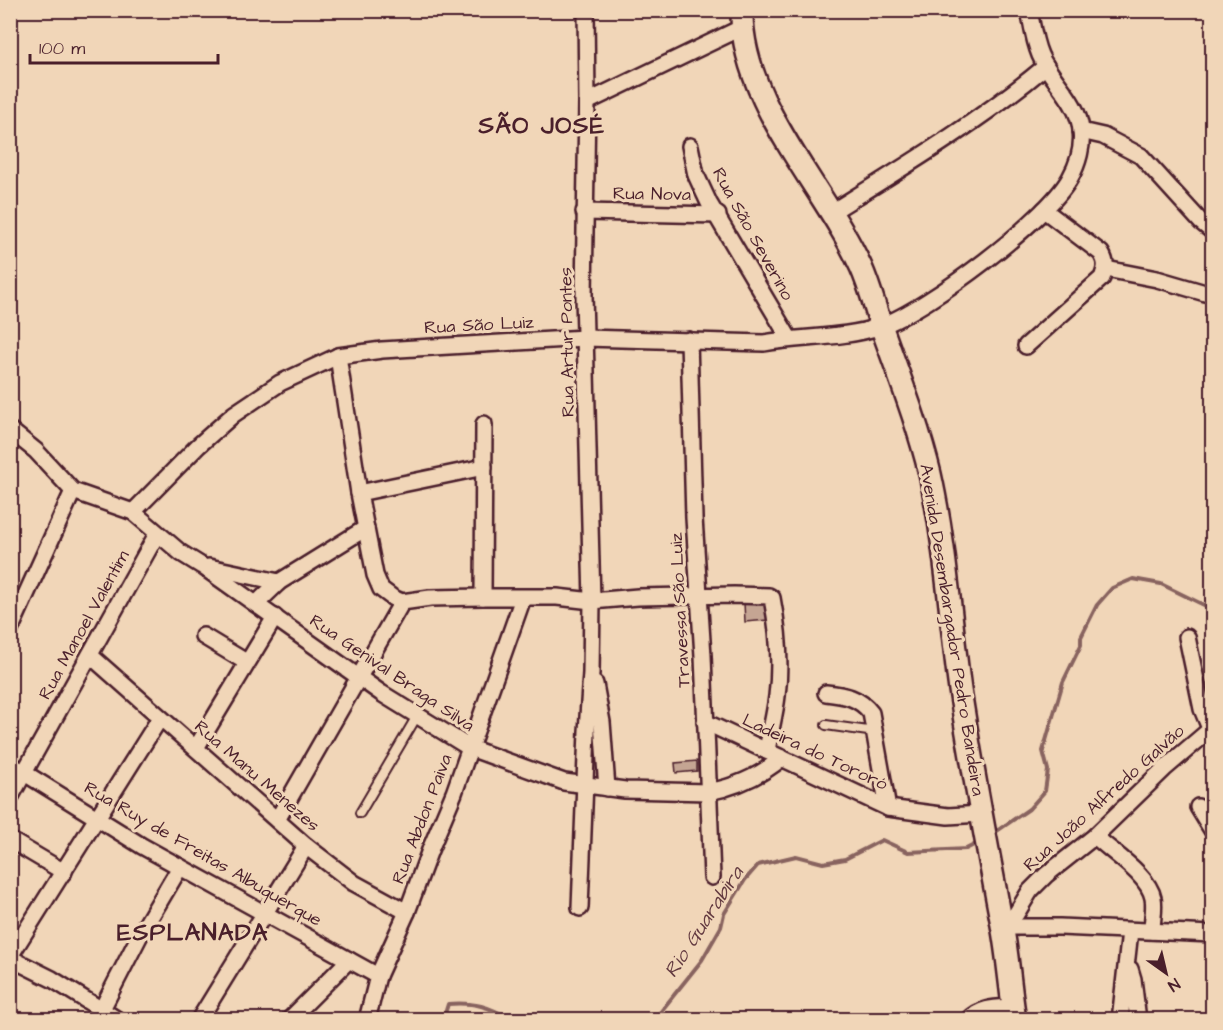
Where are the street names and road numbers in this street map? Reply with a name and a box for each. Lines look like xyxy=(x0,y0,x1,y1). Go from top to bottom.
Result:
street label: Rua São Severino xyxy=(706,163,800,305)
street label: Rua Nova xyxy=(613,181,691,207)
street label: Rua Artur Pontes xyxy=(553,267,581,417)
street label: Rua São Luiz xyxy=(424,310,534,340)
street label: Avenida Desembargador Pedro Bandeira xyxy=(912,462,991,798)
street label: Travessa São Luiz xyxy=(663,532,697,688)
street label: Rua Manoel Valentim xyxy=(33,546,135,704)
street label: Rua Genival Braga Silva xyxy=(304,608,479,738)
street label: Ladeira do Tororó xyxy=(738,707,892,797)
street label: Rua Manu Menezes xyxy=(189,714,325,838)
street label: Rua João Alfredo Galvão xyxy=(1018,719,1190,877)
street label: Rua Abdon Paiva xyxy=(386,750,458,888)
street label: Rua Ruy de Freitas Albuquerque xyxy=(79,775,327,934)

